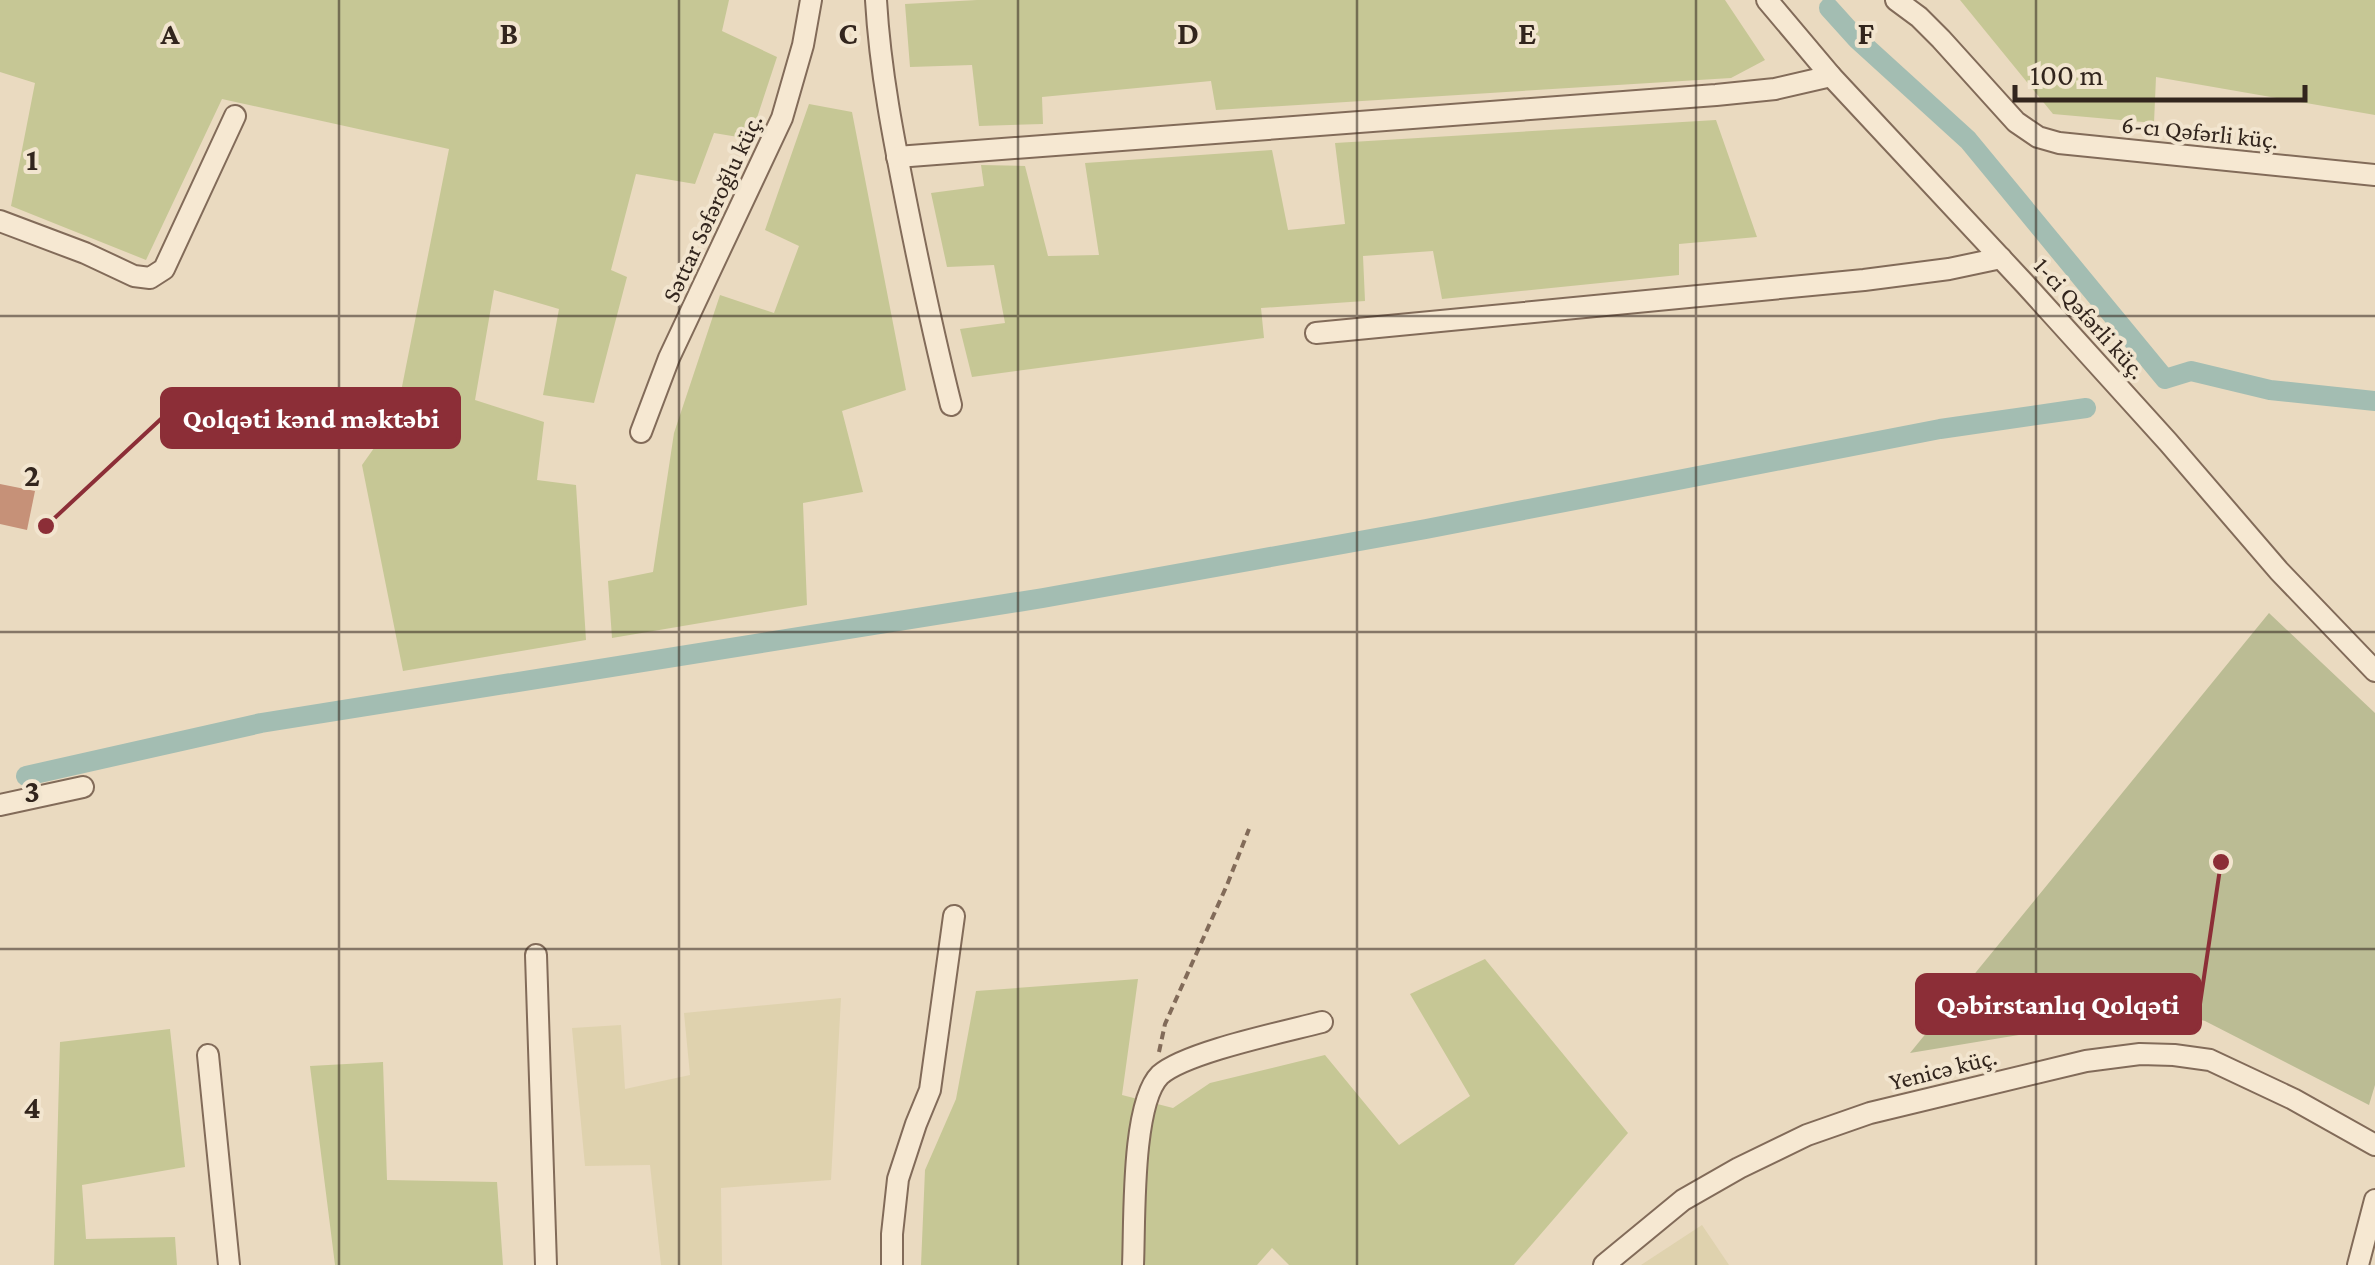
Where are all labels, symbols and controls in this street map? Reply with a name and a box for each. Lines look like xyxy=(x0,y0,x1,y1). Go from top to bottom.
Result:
text: A xyxy=(159,15,180,51)
text: B xyxy=(500,15,518,51)
text: C xyxy=(838,15,858,51)
text: D xyxy=(1177,15,1199,51)
text: E xyxy=(1518,15,1536,51)
text: F xyxy=(1858,15,1875,51)
scale bar xyxy=(2015,40,2305,102)
text: 100 m xyxy=(2030,58,2104,91)
street label: Səttar Səfəroğlu küç. xyxy=(657,110,768,307)
street label: 6-cı Qəfərli küç. xyxy=(2120,110,2280,155)
text: 1 xyxy=(26,141,38,177)
street label: 1-ci Qəfərli küç. xyxy=(2028,252,2151,385)
callout: Qolqəti kənd məktəbi xyxy=(162,389,459,447)
text: Qolqəti kənd məktəbi xyxy=(183,403,439,434)
text: 2 xyxy=(24,457,40,493)
text: 3 xyxy=(24,773,40,809)
callout: Qəbirstanlıq Qolqəti xyxy=(1917,975,2200,1033)
text: Qəbirstanlıq Qolqəti xyxy=(1937,989,2179,1020)
street label: Yenicə küç. xyxy=(1887,1043,2000,1096)
text: 4 xyxy=(23,1089,41,1125)

